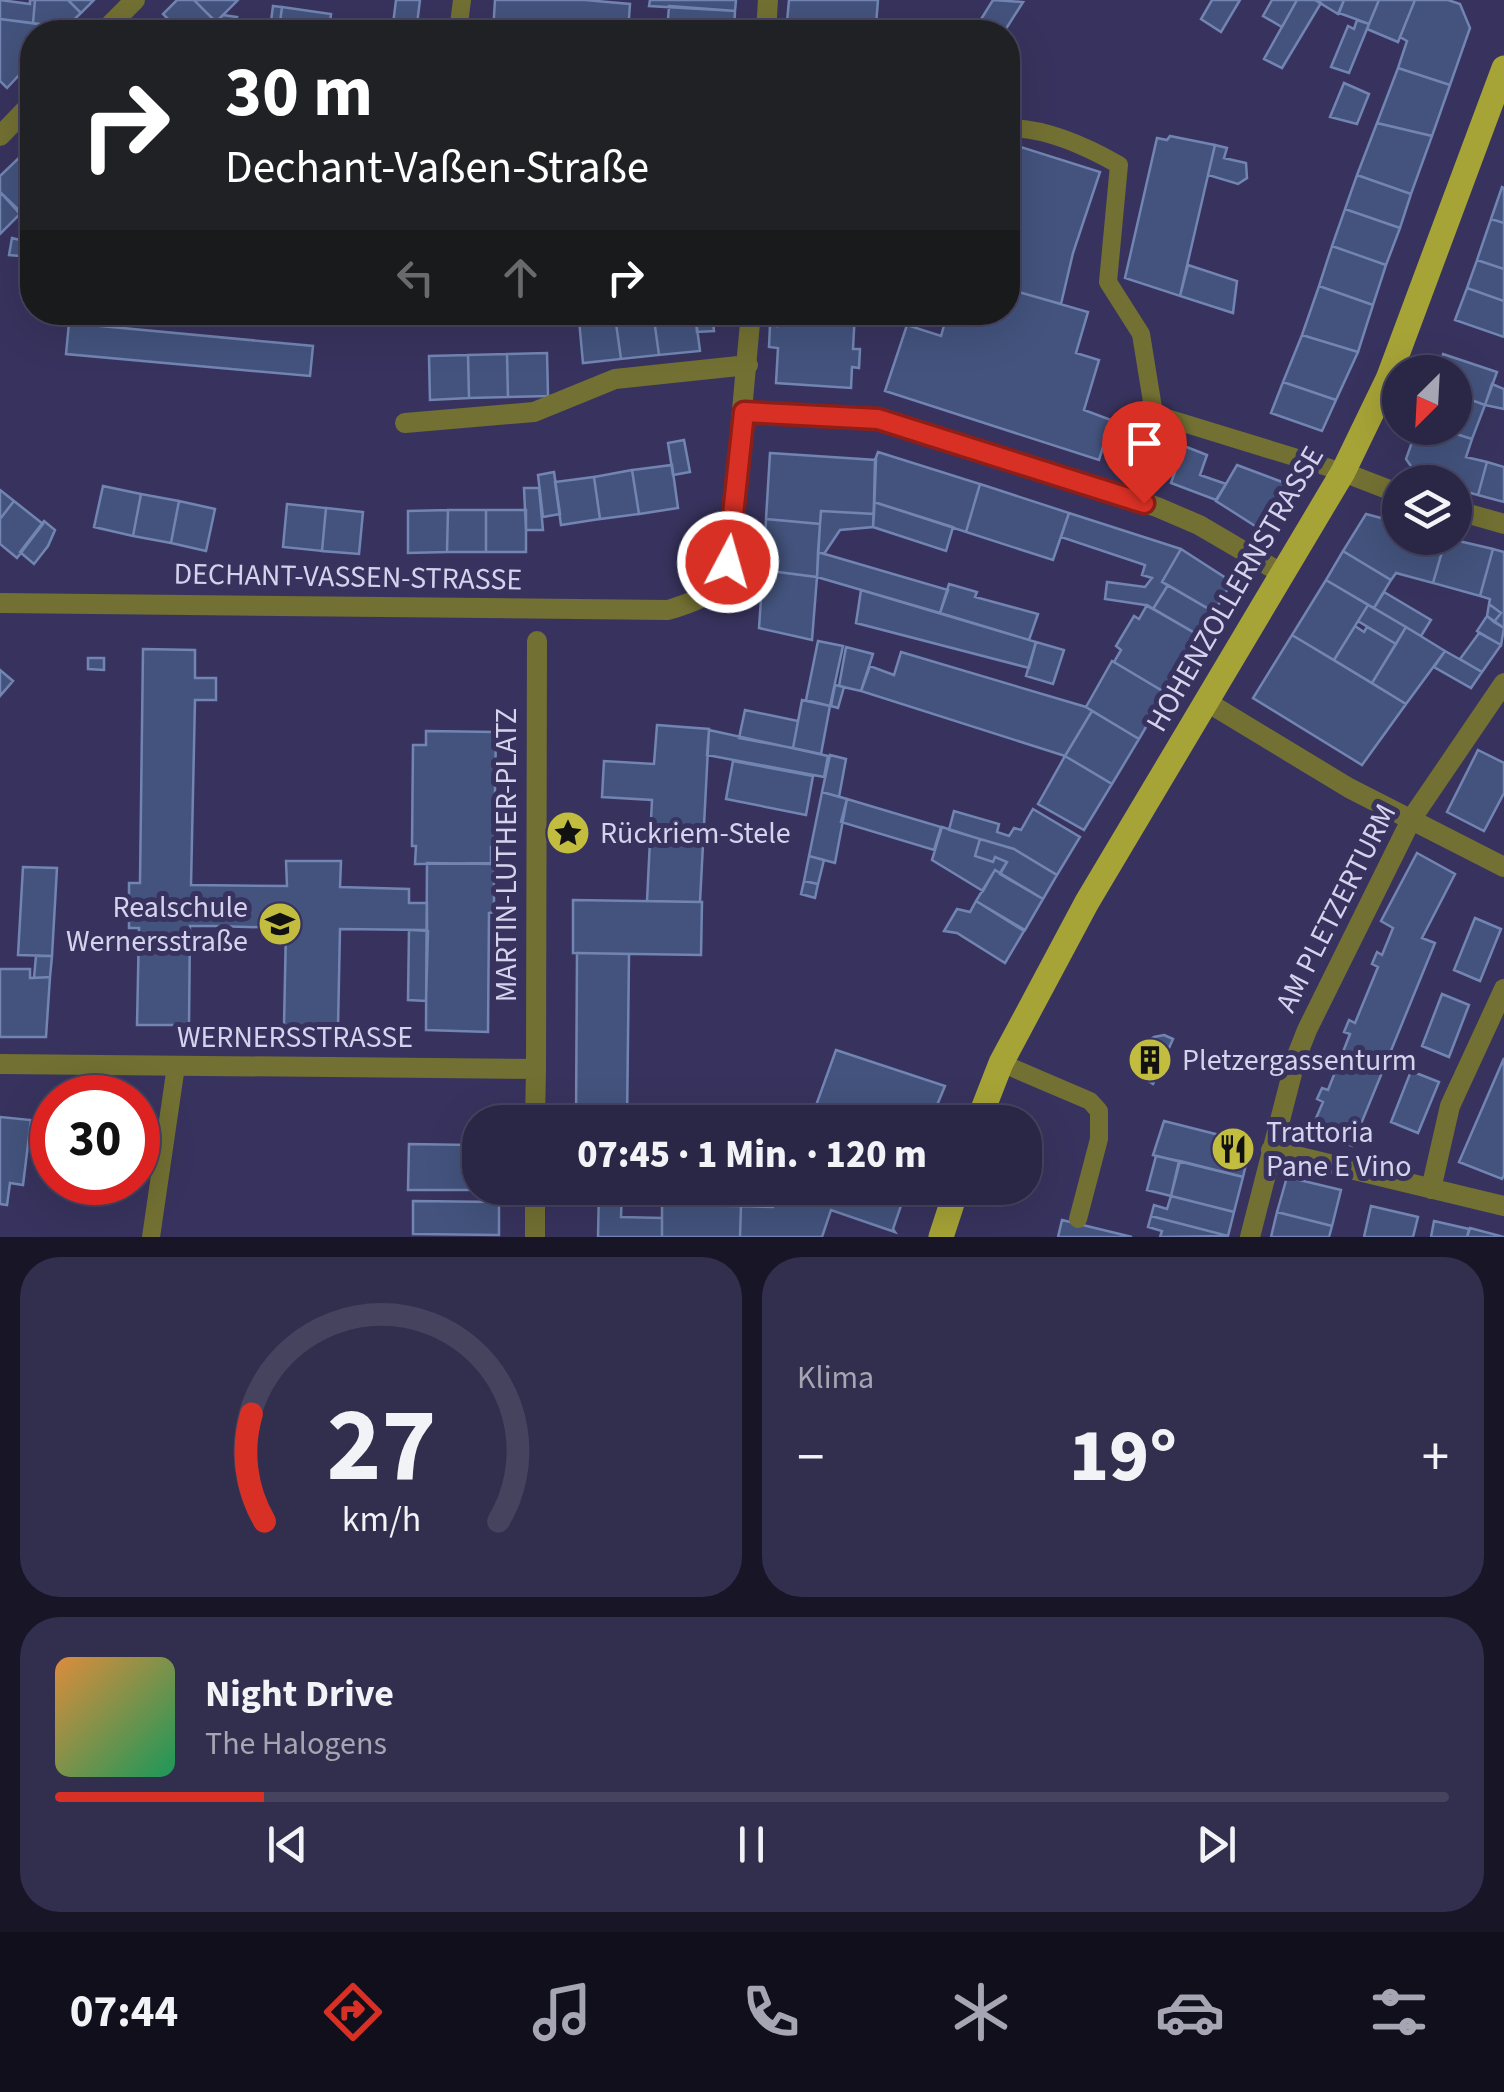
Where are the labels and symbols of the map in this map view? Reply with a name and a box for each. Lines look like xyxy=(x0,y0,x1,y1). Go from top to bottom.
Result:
north arrow xyxy=(1382,355,1472,445)
pin xyxy=(1102,401,1187,504)
street label: HOHENZOLLERNSTRASSE xyxy=(1136,438,1334,740)
position arrow xyxy=(676,510,780,614)
street label: DECHANT-VASSEN-STRASSE xyxy=(173,552,523,602)
street label: MARTIN-LUTHER-PLATZ xyxy=(485,708,528,1002)
street label: AM PLETZERTURM xyxy=(1265,796,1407,1020)
place icon: Rückriem-Stele xyxy=(545,810,591,856)
place label: Rückriem-Stele xyxy=(600,812,791,855)
place label: Realschule Wernersstraße xyxy=(66,886,248,963)
school or university icon: Realschule Wernersstraße xyxy=(257,901,303,947)
street label: WERNERSSTRASSE xyxy=(177,1016,413,1059)
building icon: Pletzergassenturm xyxy=(1127,1037,1173,1083)
place label: Pletzergassenturm xyxy=(1182,1039,1417,1082)
speed limit sign: 30 xyxy=(30,1075,160,1205)
place label: Trattoria Pane E Vino xyxy=(1266,1111,1411,1188)
restaurant icon: Trattoria Pane E Vino xyxy=(1210,1126,1256,1172)

